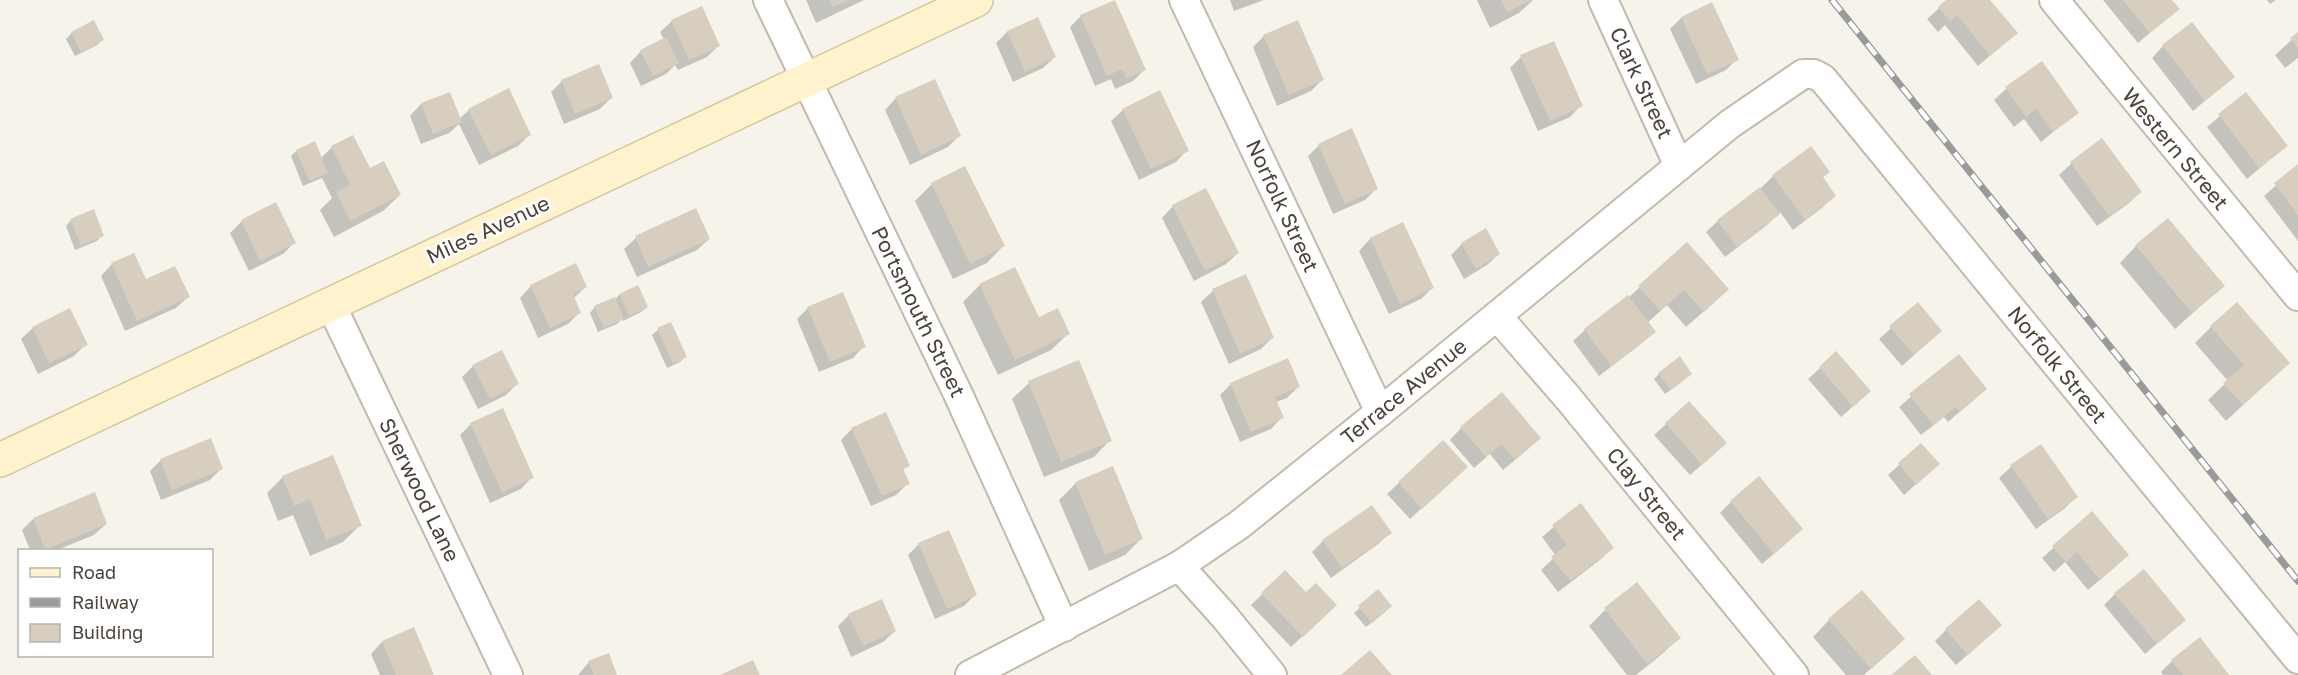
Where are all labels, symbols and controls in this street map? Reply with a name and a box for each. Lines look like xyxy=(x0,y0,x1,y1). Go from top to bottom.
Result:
street label: Clark Street xyxy=(1605,23,1679,143)
street label: Western Street xyxy=(2117,82,2234,215)
street label: Norfolk Street xyxy=(1241,135,1325,276)
street label: Miles Avenue xyxy=(422,189,553,269)
street label: Portsmouth Street xyxy=(866,222,972,401)
street label: Norfolk Street xyxy=(2003,301,2113,428)
street label: Terrace Avenue xyxy=(1335,333,1472,450)
street label: Sherwood Lane xyxy=(374,414,466,566)
street label: Clay Street xyxy=(1602,442,1692,545)
legend xyxy=(18,549,213,657)
text: Road xyxy=(72,561,116,583)
text: Railway xyxy=(72,591,139,613)
text: Building xyxy=(72,621,143,643)

